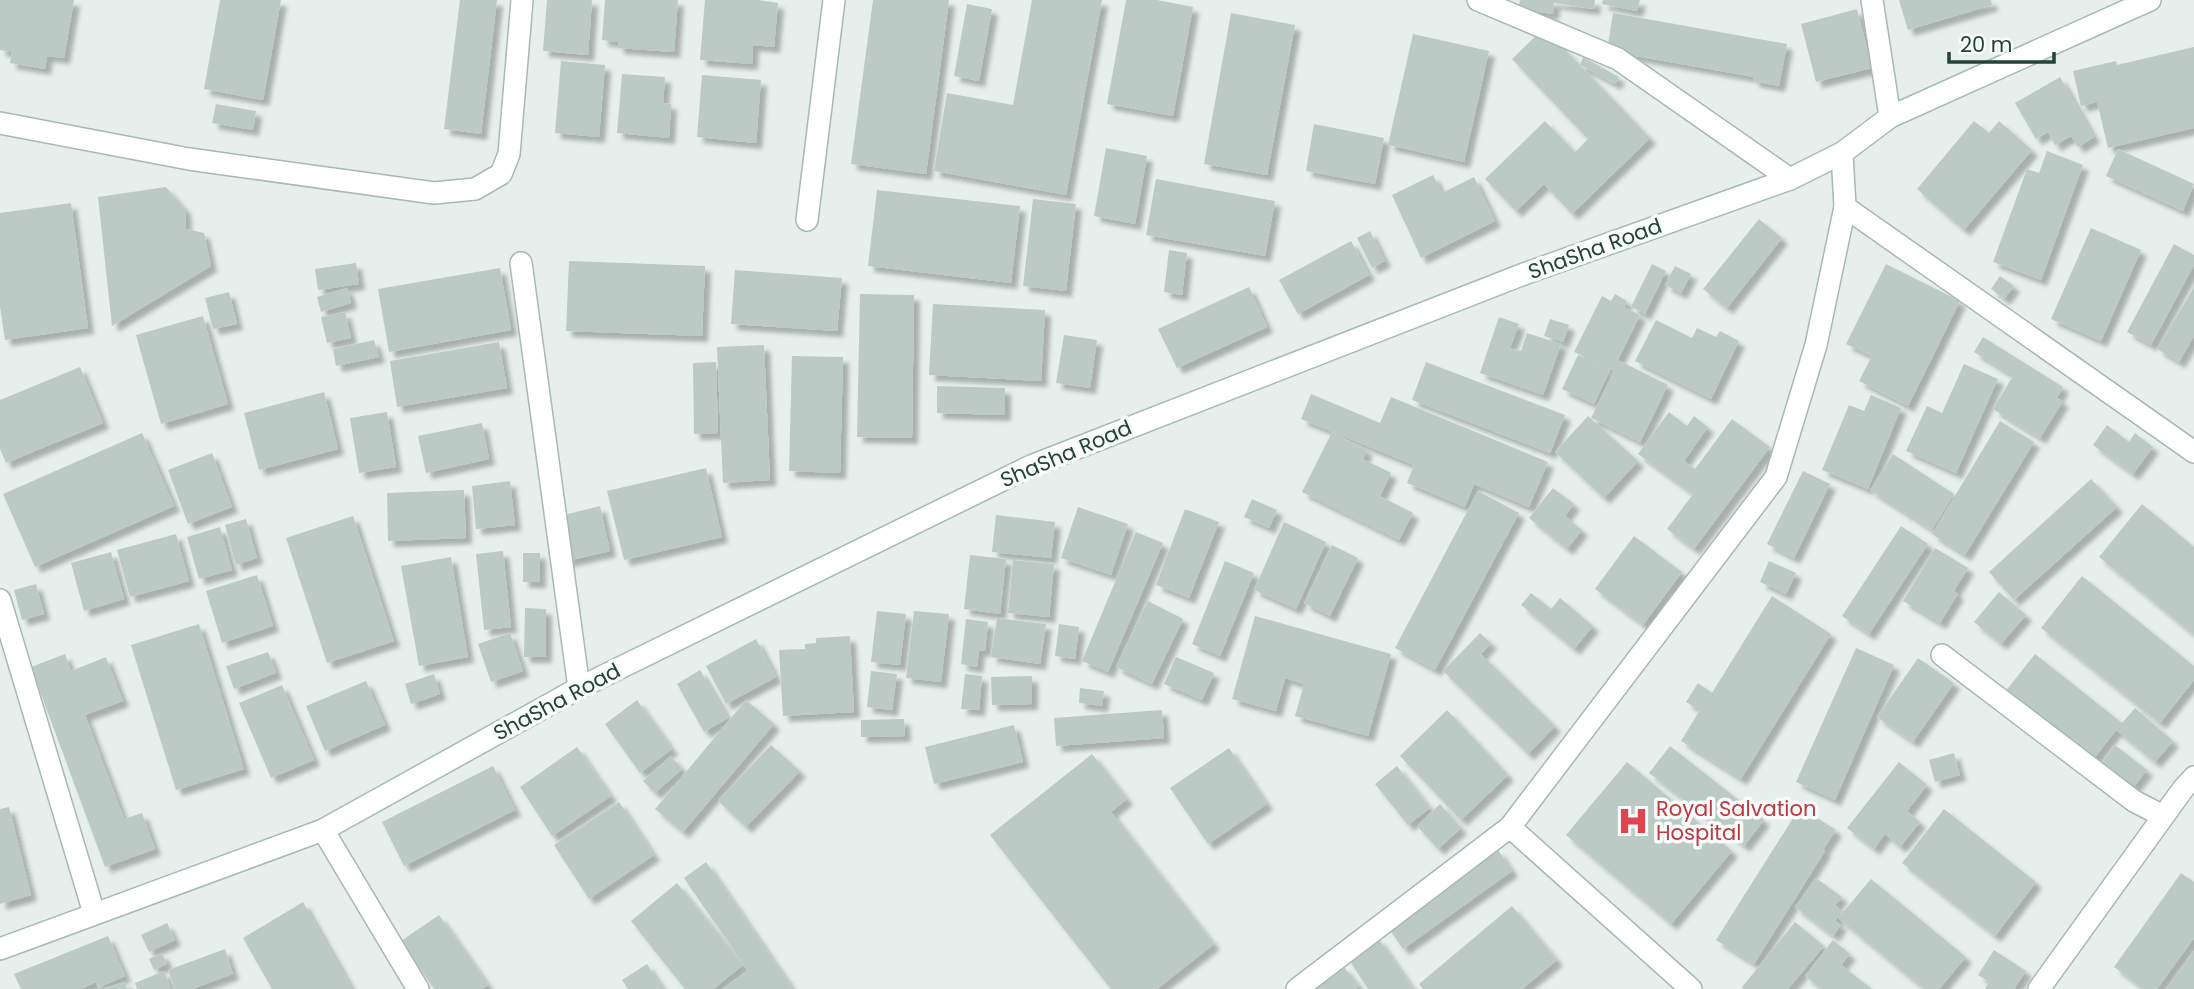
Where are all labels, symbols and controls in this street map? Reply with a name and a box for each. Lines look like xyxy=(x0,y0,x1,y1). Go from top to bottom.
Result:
scale bar xyxy=(1949,21,2054,65)
text: 20 m xyxy=(1960,30,2013,59)
street label: ShaSha Road xyxy=(1524,211,1666,286)
street label: ShaSha Road xyxy=(996,413,1136,494)
street label: ShaSha Road xyxy=(488,656,625,747)
place label: Royal Salvation Hospital xyxy=(1656,794,1816,847)
hospital icon: Royal Salvation Hospital xyxy=(1616,804,1650,838)

